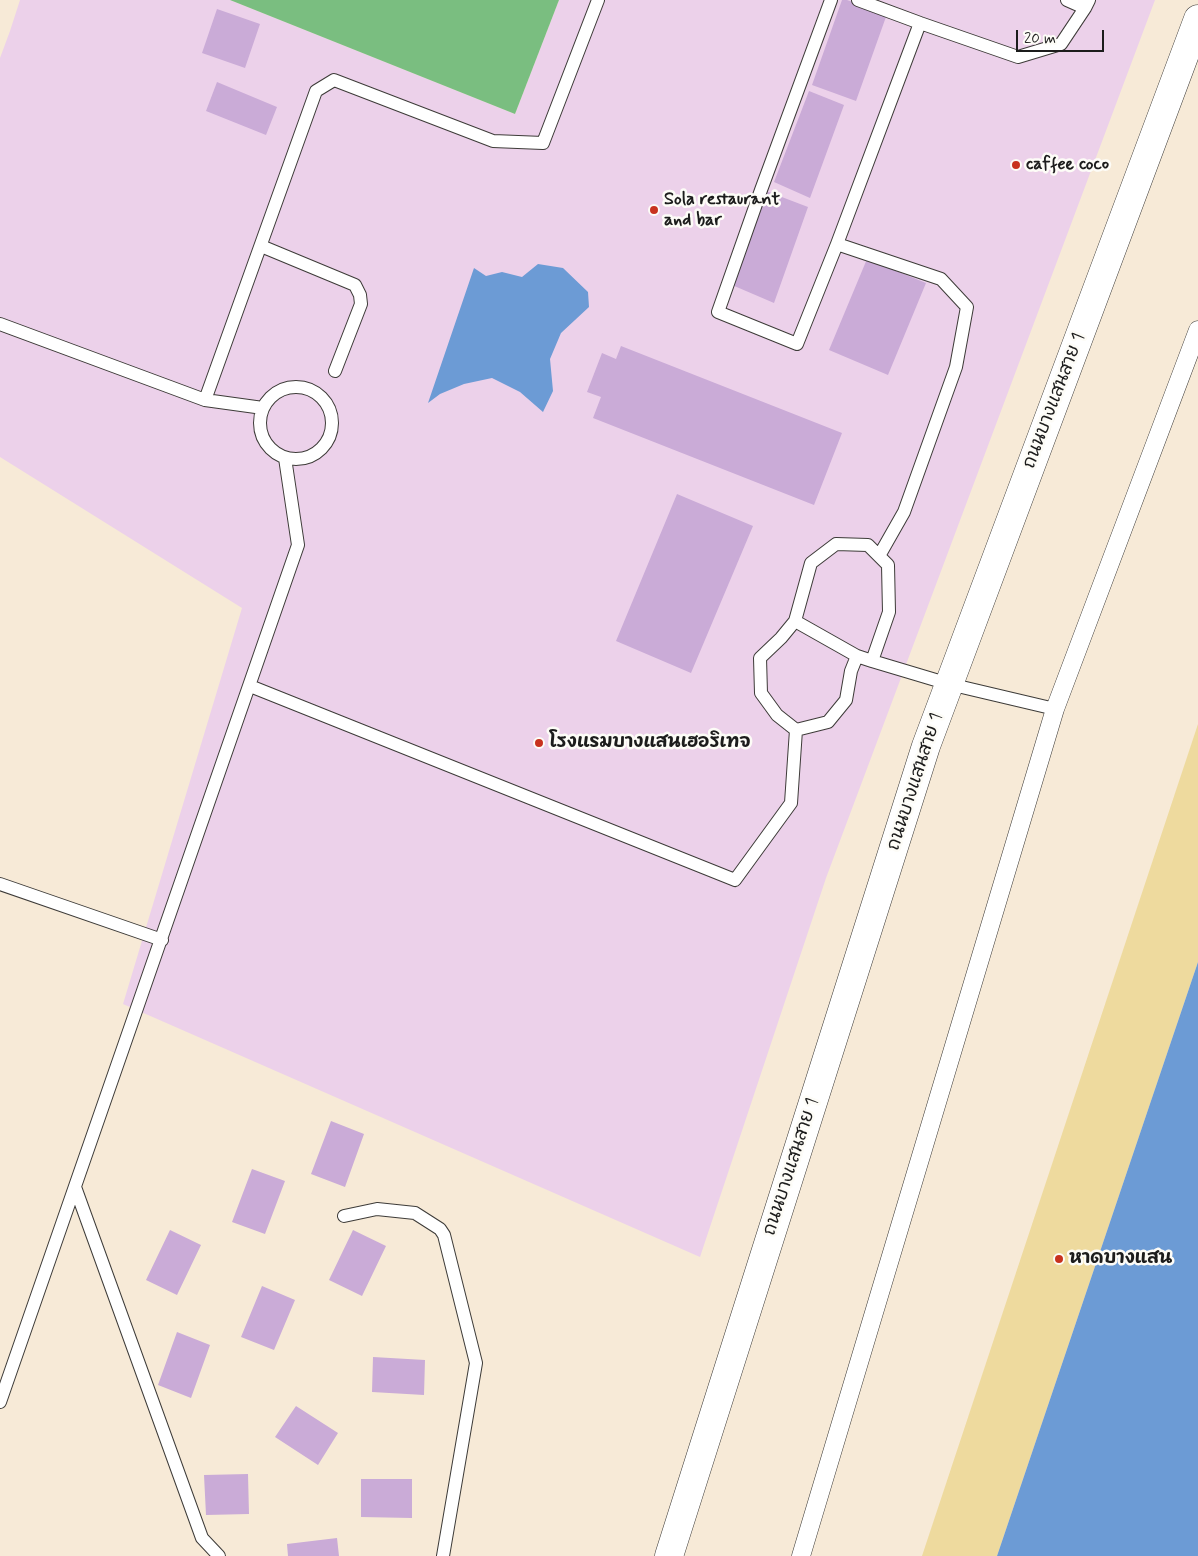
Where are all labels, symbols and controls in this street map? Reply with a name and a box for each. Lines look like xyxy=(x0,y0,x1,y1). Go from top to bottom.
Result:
scale bar xyxy=(1018,20,1106,52)
text: 20 m xyxy=(1024,29,1056,49)
place label: caffee coco xyxy=(1026,154,1109,176)
marker: caffee coco xyxy=(1010,159,1022,171)
place label: Sola restaurant and bar xyxy=(664,189,780,232)
marker: Sola restaurant and bar xyxy=(648,204,660,216)
street label: ถนนบางแสนสาย 1 xyxy=(1019,330,1091,472)
street label: ถนนบางแสนสาย 1 xyxy=(884,711,948,853)
place label: โรงแรมบางแสนเฮอริเทจ xyxy=(549,732,751,754)
marker: โรงแรมบางแสนเฮอริเทจ xyxy=(533,737,545,749)
street label: ถนนบางแสนสาย 1 xyxy=(760,1096,824,1238)
place label: หาดบางแสน xyxy=(1069,1248,1172,1270)
marker: หาดบางแสน xyxy=(1053,1253,1065,1265)

